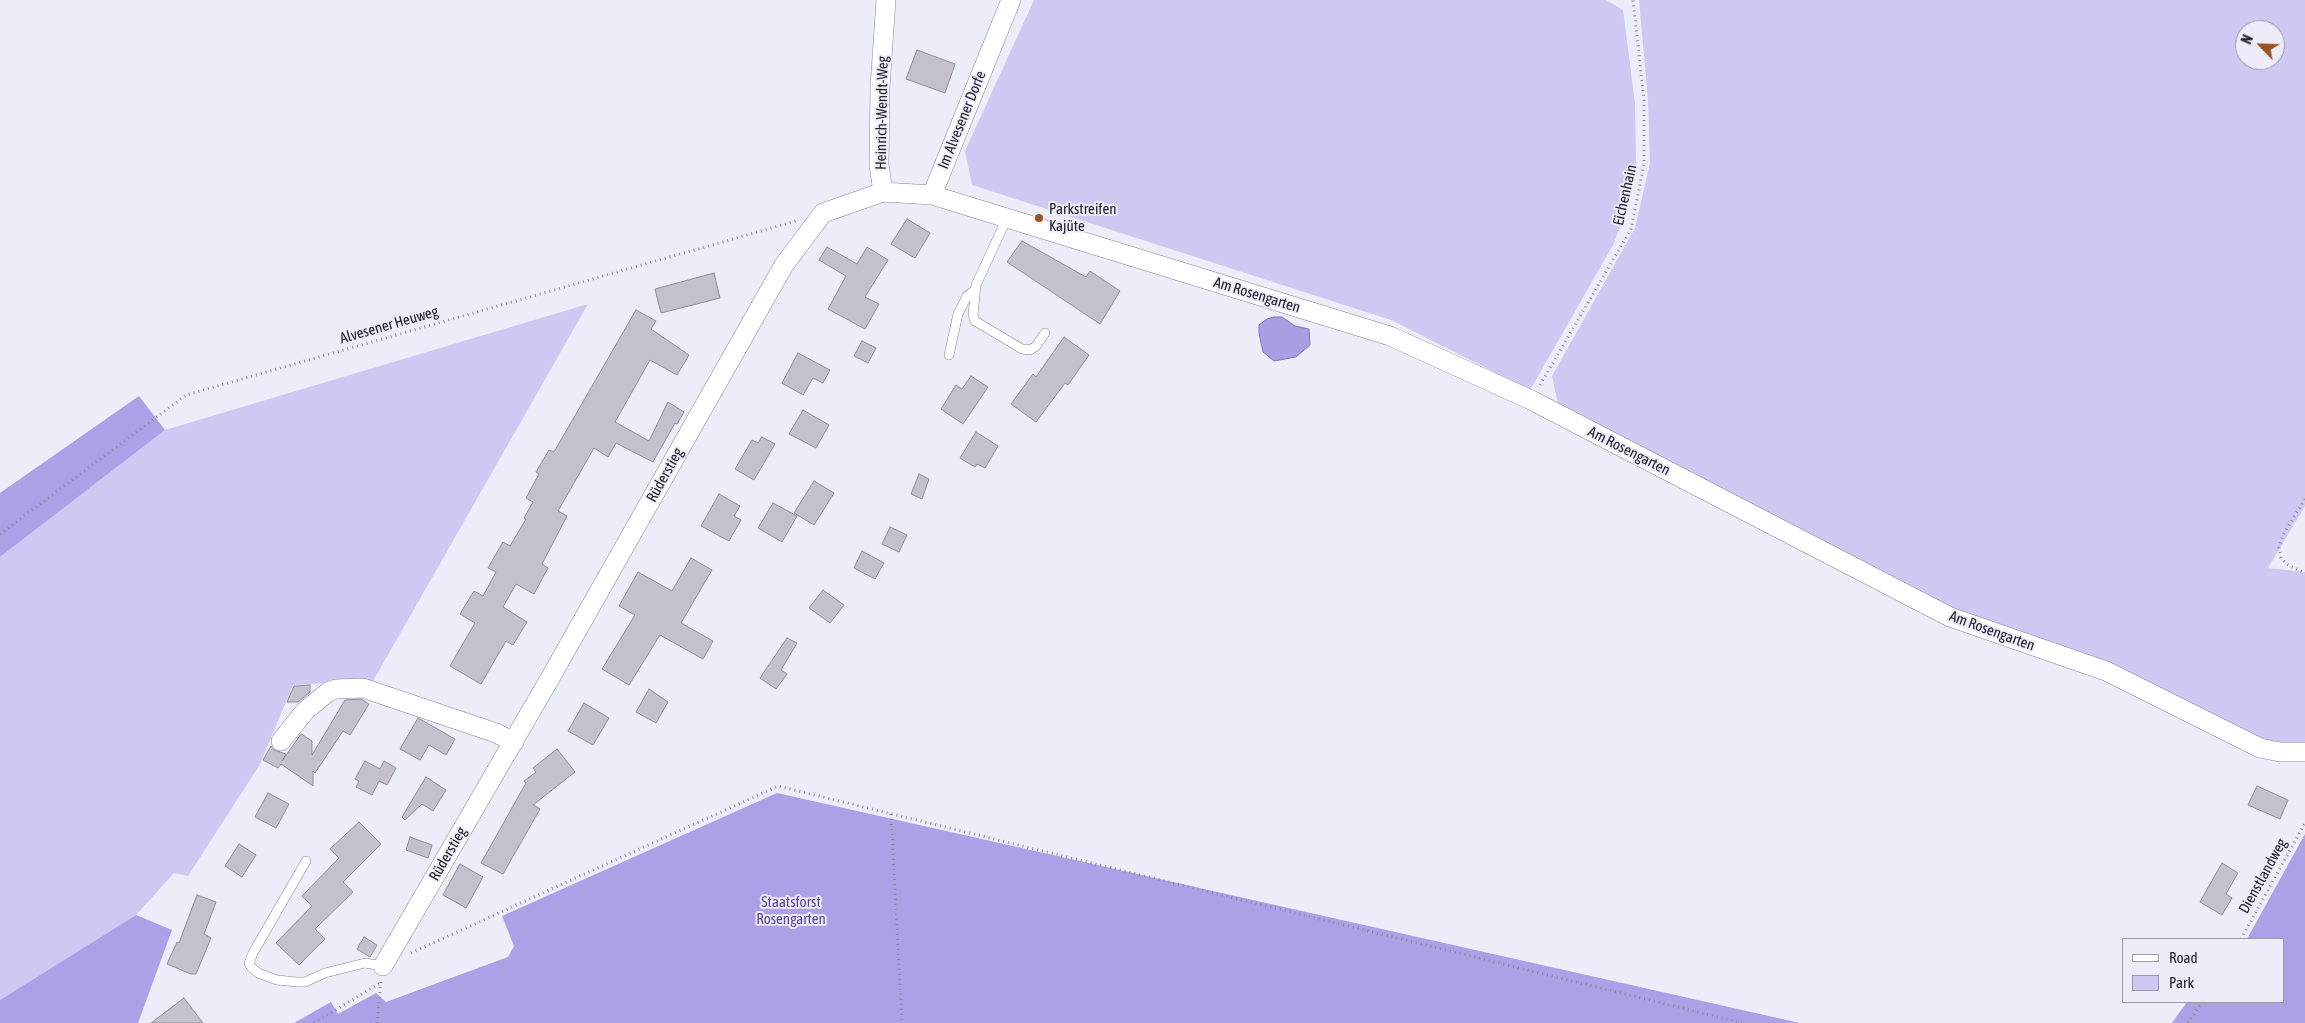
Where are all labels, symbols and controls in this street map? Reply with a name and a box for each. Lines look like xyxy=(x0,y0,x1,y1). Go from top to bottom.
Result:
north arrow xyxy=(2235,20,2285,70)
text: N xyxy=(2238,32,2256,46)
street label: Heinrich-Wendt-Weg xyxy=(872,56,892,170)
street label: Im Alvesener Dorfe xyxy=(934,68,990,172)
street label: Eichenhain xyxy=(1609,163,1641,227)
place label: Parkstreifen Kajüte xyxy=(1049,200,1117,235)
marker: Parkstreifen Kajüte xyxy=(1033,212,1045,224)
street label: Am Rosengarten xyxy=(1211,273,1303,317)
street label: Alvesener Heuweg xyxy=(338,302,440,348)
street label: Am Rosengarten xyxy=(1585,423,1673,479)
street label: Rüderstieg xyxy=(643,445,687,505)
street label: Am Rosengarten xyxy=(1947,607,2037,655)
street label: Rüderstieg xyxy=(425,824,471,884)
street label: Dienstlandweg xyxy=(2235,835,2291,917)
park label: Staatsforst Rosengarten xyxy=(756,893,826,928)
legend xyxy=(2122,938,2285,1003)
text: Road xyxy=(2169,949,2198,966)
text: Park xyxy=(2169,974,2194,991)

